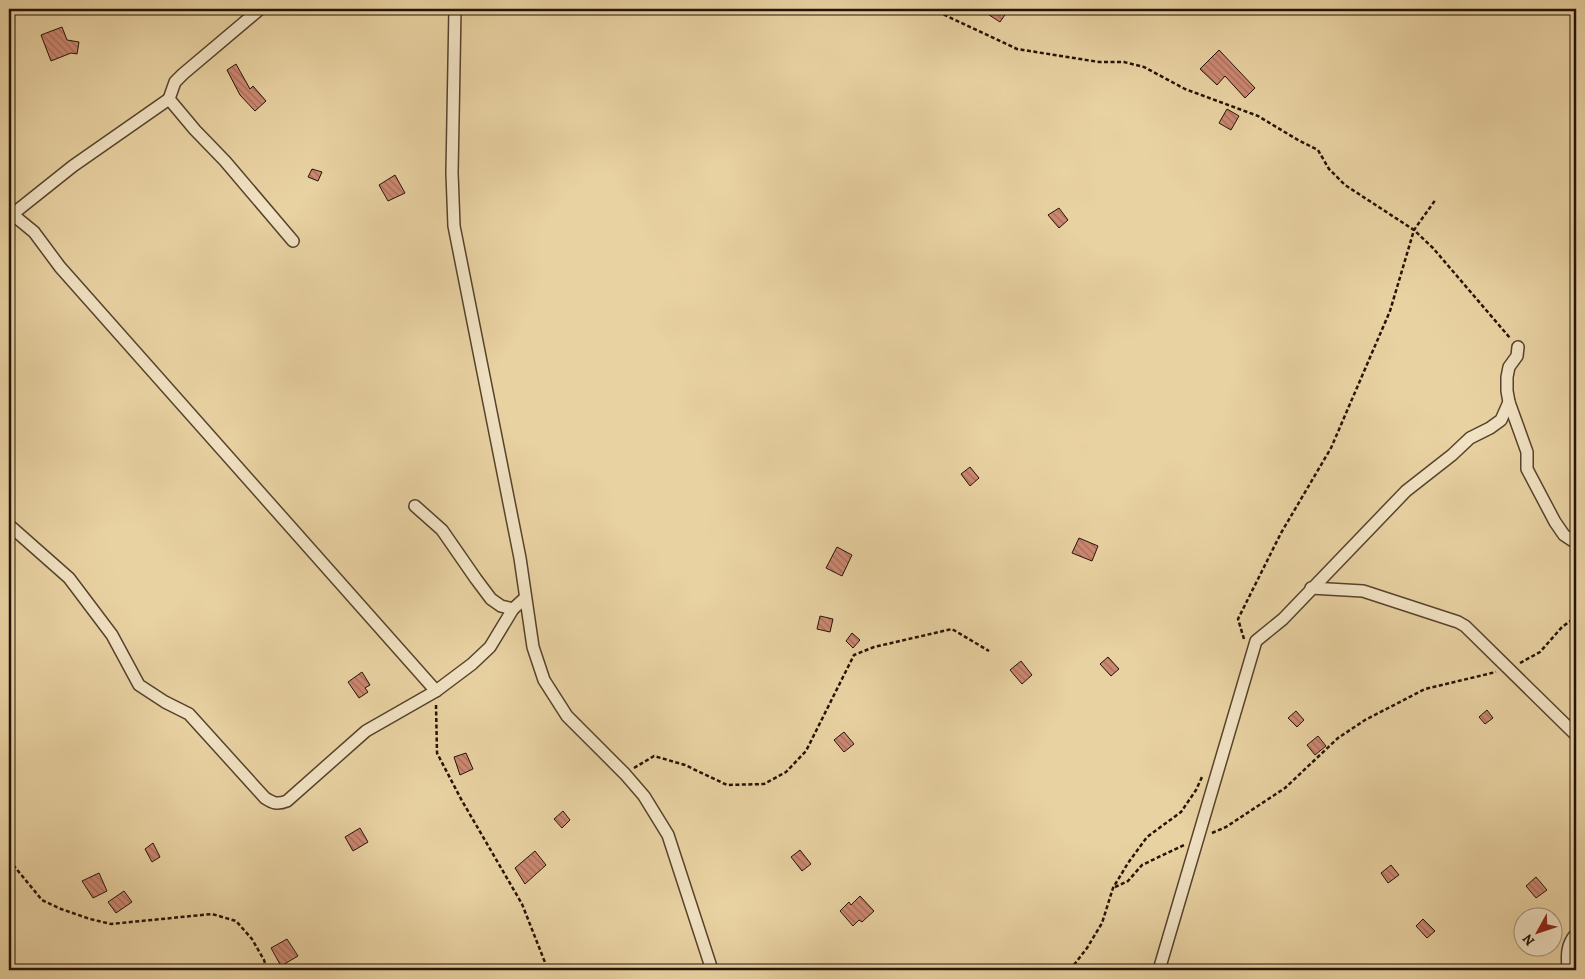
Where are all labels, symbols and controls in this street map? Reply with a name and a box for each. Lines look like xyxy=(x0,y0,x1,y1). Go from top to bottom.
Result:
north arrow xyxy=(1512,906,1562,956)
text: N xyxy=(1518,930,1539,950)

